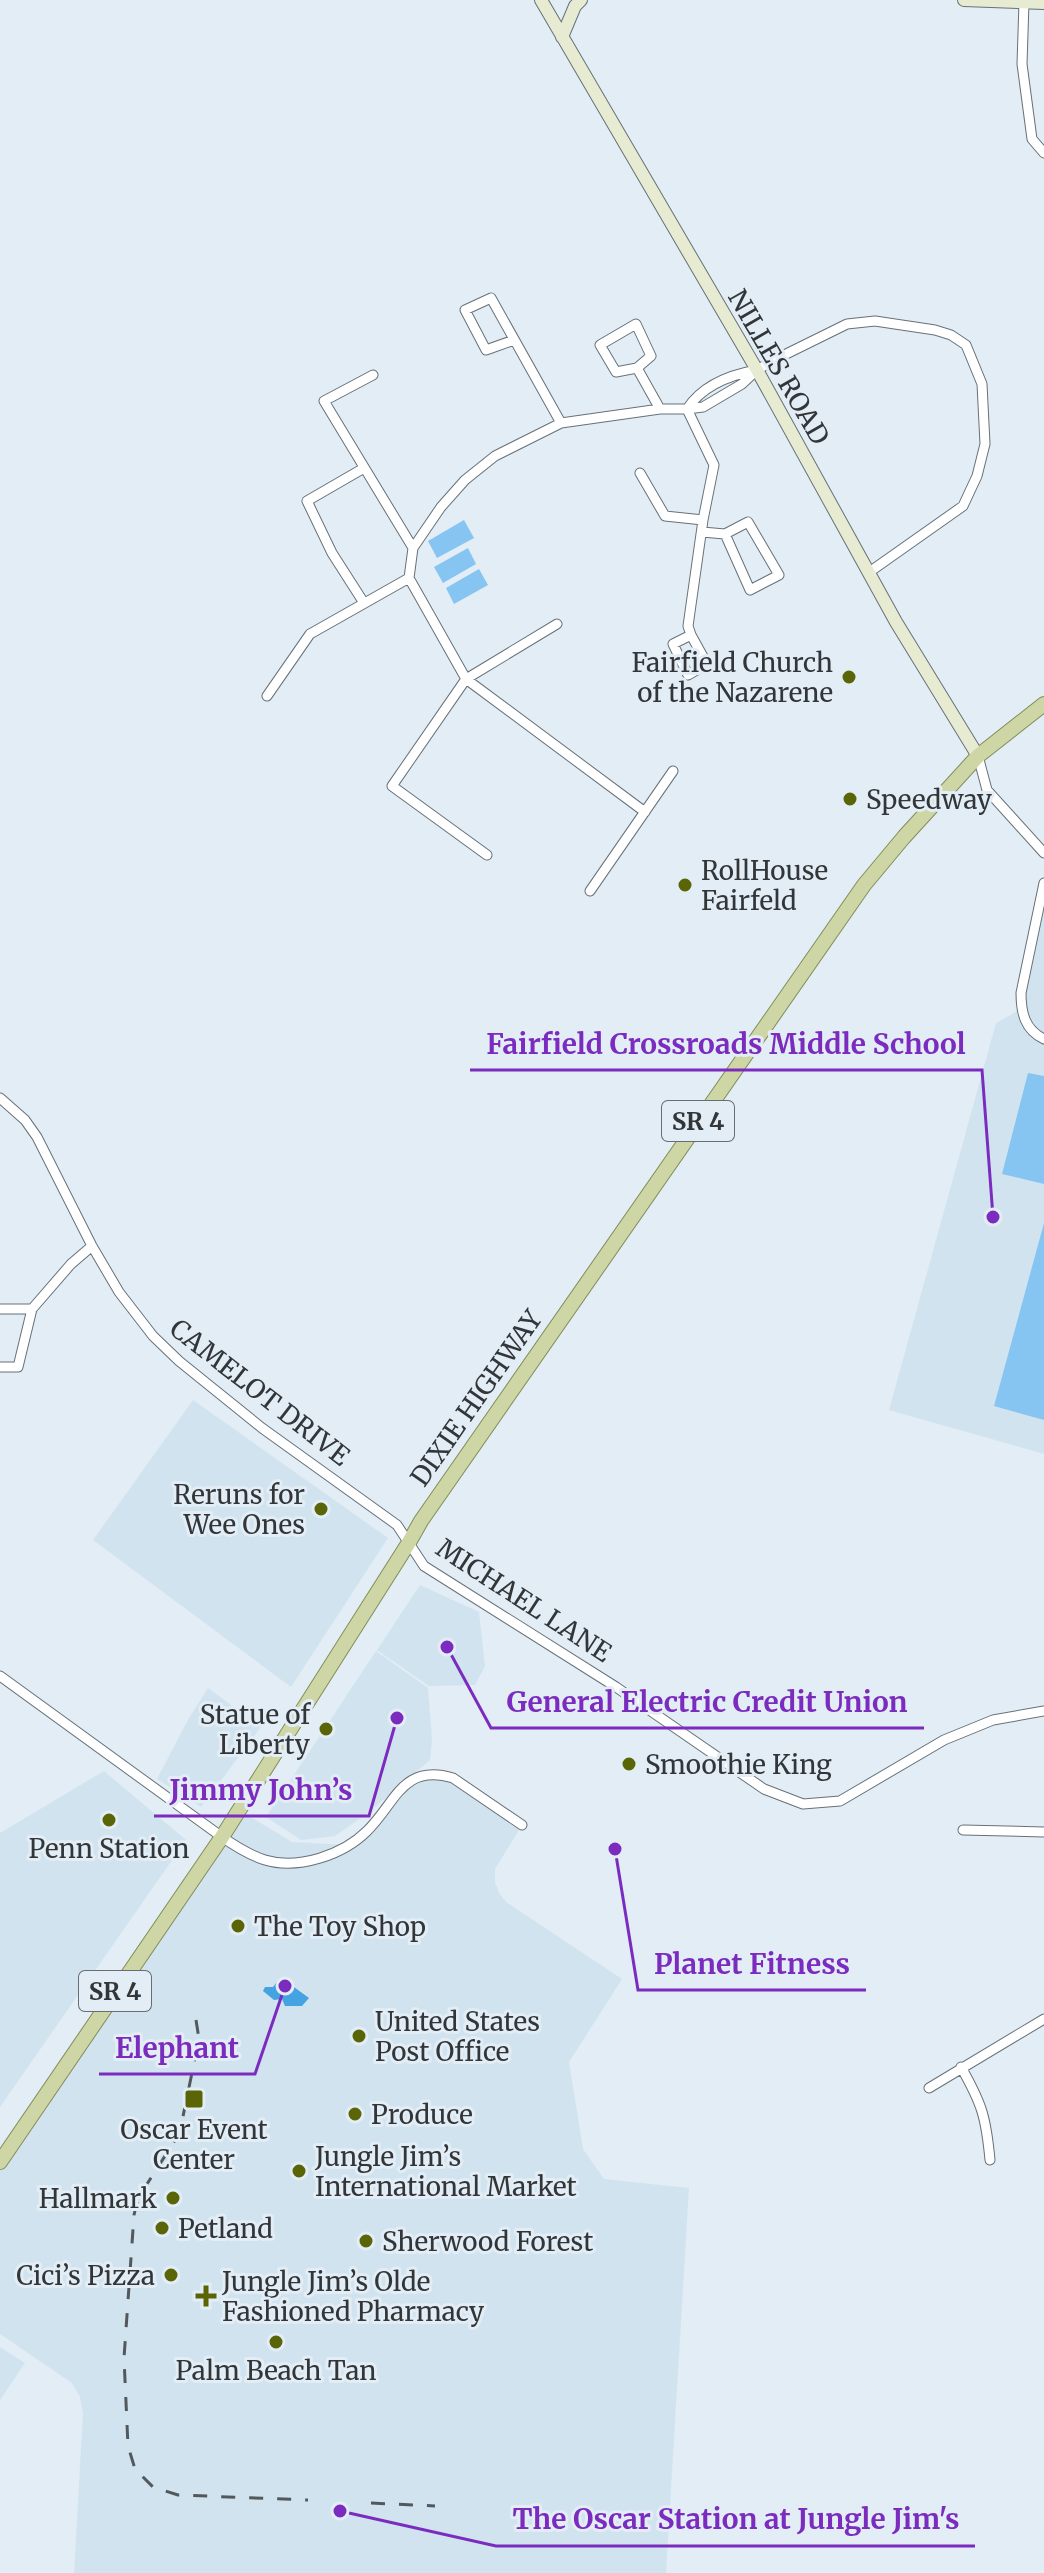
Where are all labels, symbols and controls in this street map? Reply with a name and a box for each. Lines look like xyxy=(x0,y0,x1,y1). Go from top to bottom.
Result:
street label: NILLES ROAD xyxy=(721,284,837,450)
place label: Fairfield Church of the Nazarene xyxy=(632,646,833,709)
marker: Fairfield Church of the Nazarene xyxy=(840,668,858,686)
place label: Speedway xyxy=(866,783,993,816)
marker: Speedway xyxy=(841,790,859,808)
place label: RollHouse Fairfeld xyxy=(701,854,828,917)
marker: RollHouse Fairfeld xyxy=(676,876,694,894)
callout: Fairfield Crossroads Middle School xyxy=(470,1018,982,1070)
text: Fairfield Crossroads Middle School xyxy=(486,1026,966,1062)
road number: SR 4 xyxy=(662,1101,734,1141)
street label: DIXIE HIGHWAY xyxy=(403,1303,550,1492)
street label: CAMELOT DRIVE xyxy=(164,1312,357,1473)
place label: Reruns for Wee Ones xyxy=(173,1478,305,1541)
marker: Reruns for Wee Ones xyxy=(312,1500,330,1518)
street label: MICHAEL LANE xyxy=(430,1531,618,1669)
callout: General Electric Credit Union xyxy=(491,1676,924,1728)
text: General Electric Credit Union xyxy=(506,1684,908,1720)
place label: Statue of Liberty xyxy=(200,1698,311,1761)
marker: Statue of Liberty xyxy=(317,1720,335,1738)
place label: Smoothie King xyxy=(645,1748,832,1781)
marker: Smoothie King xyxy=(620,1755,638,1773)
callout: Jimmy John’s xyxy=(154,1764,369,1816)
text: Jimmy John’s xyxy=(169,1772,352,1808)
marker: Penn Station xyxy=(100,1811,118,1829)
place label: Penn Station xyxy=(29,1832,189,1865)
place label: The Toy Shop xyxy=(254,1910,426,1943)
marker: The Toy Shop xyxy=(229,1917,247,1935)
callout: Planet Fitness xyxy=(638,1938,866,1990)
text: Planet Fitness xyxy=(654,1946,850,1982)
road number: SR 4 xyxy=(79,1971,151,2011)
place label: United States Post Office xyxy=(375,2005,540,2068)
callout: Elephant xyxy=(99,2022,255,2074)
marker: United States Post Office xyxy=(350,2027,368,2045)
text: Elephant xyxy=(115,2030,239,2066)
marker: Oscar Event Center xyxy=(183,2088,205,2110)
place label: Produce xyxy=(371,2098,473,2131)
marker: Produce xyxy=(346,2105,364,2123)
place label: Oscar Event Center xyxy=(120,2113,268,2176)
place label: Jungle Jim’s International Market xyxy=(314,2140,577,2203)
marker: Jungle Jim’s International Market xyxy=(290,2162,308,2180)
place label: Hallmark xyxy=(39,2182,158,2215)
marker: Hallmark xyxy=(164,2189,182,2207)
place label: Petland xyxy=(178,2212,273,2245)
marker: Petland xyxy=(153,2219,171,2237)
place label: Sherwood Forest xyxy=(382,2225,593,2258)
marker: Sherwood Forest xyxy=(357,2232,375,2250)
place label: Cici’s Pizza xyxy=(16,2259,155,2292)
place label: Jungle Jim’s Olde Fashioned Pharmacy xyxy=(221,2265,485,2328)
marker: Cici’s Pizza xyxy=(162,2266,180,2284)
marker: Jungle Jim’s Olde Fashioned Pharmacy xyxy=(197,2287,215,2305)
marker: Palm Beach Tan xyxy=(267,2333,285,2351)
place label: Palm Beach Tan xyxy=(175,2354,377,2387)
callout: The Oscar Station at Jungle Jim's xyxy=(496,2494,975,2546)
text: The Oscar Station at Jungle Jim's xyxy=(512,2501,960,2537)

